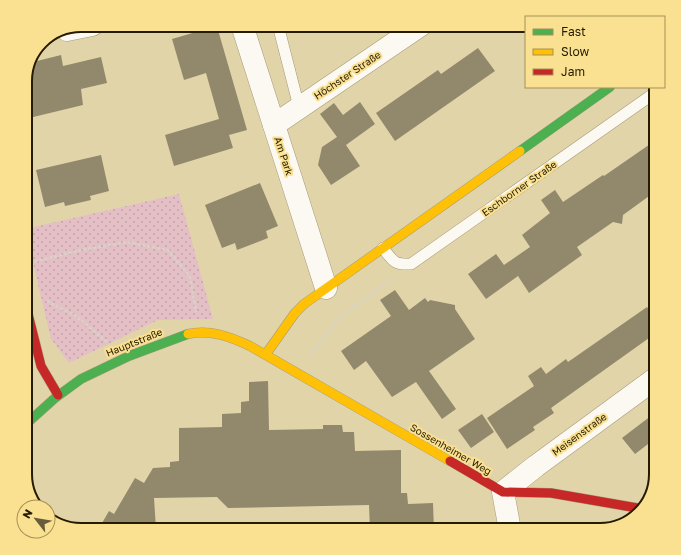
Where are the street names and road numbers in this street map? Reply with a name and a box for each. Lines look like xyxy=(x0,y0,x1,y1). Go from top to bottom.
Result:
street label: Höchster Straße xyxy=(311,48,383,102)
street label: Am Park xyxy=(272,135,296,177)
street label: Eschborner Straße xyxy=(479,158,559,218)
street label: Hauptstraße xyxy=(104,325,164,359)
street label: Meisenstraße xyxy=(549,410,609,458)
street label: Sossenheimer Weg xyxy=(408,421,494,477)

